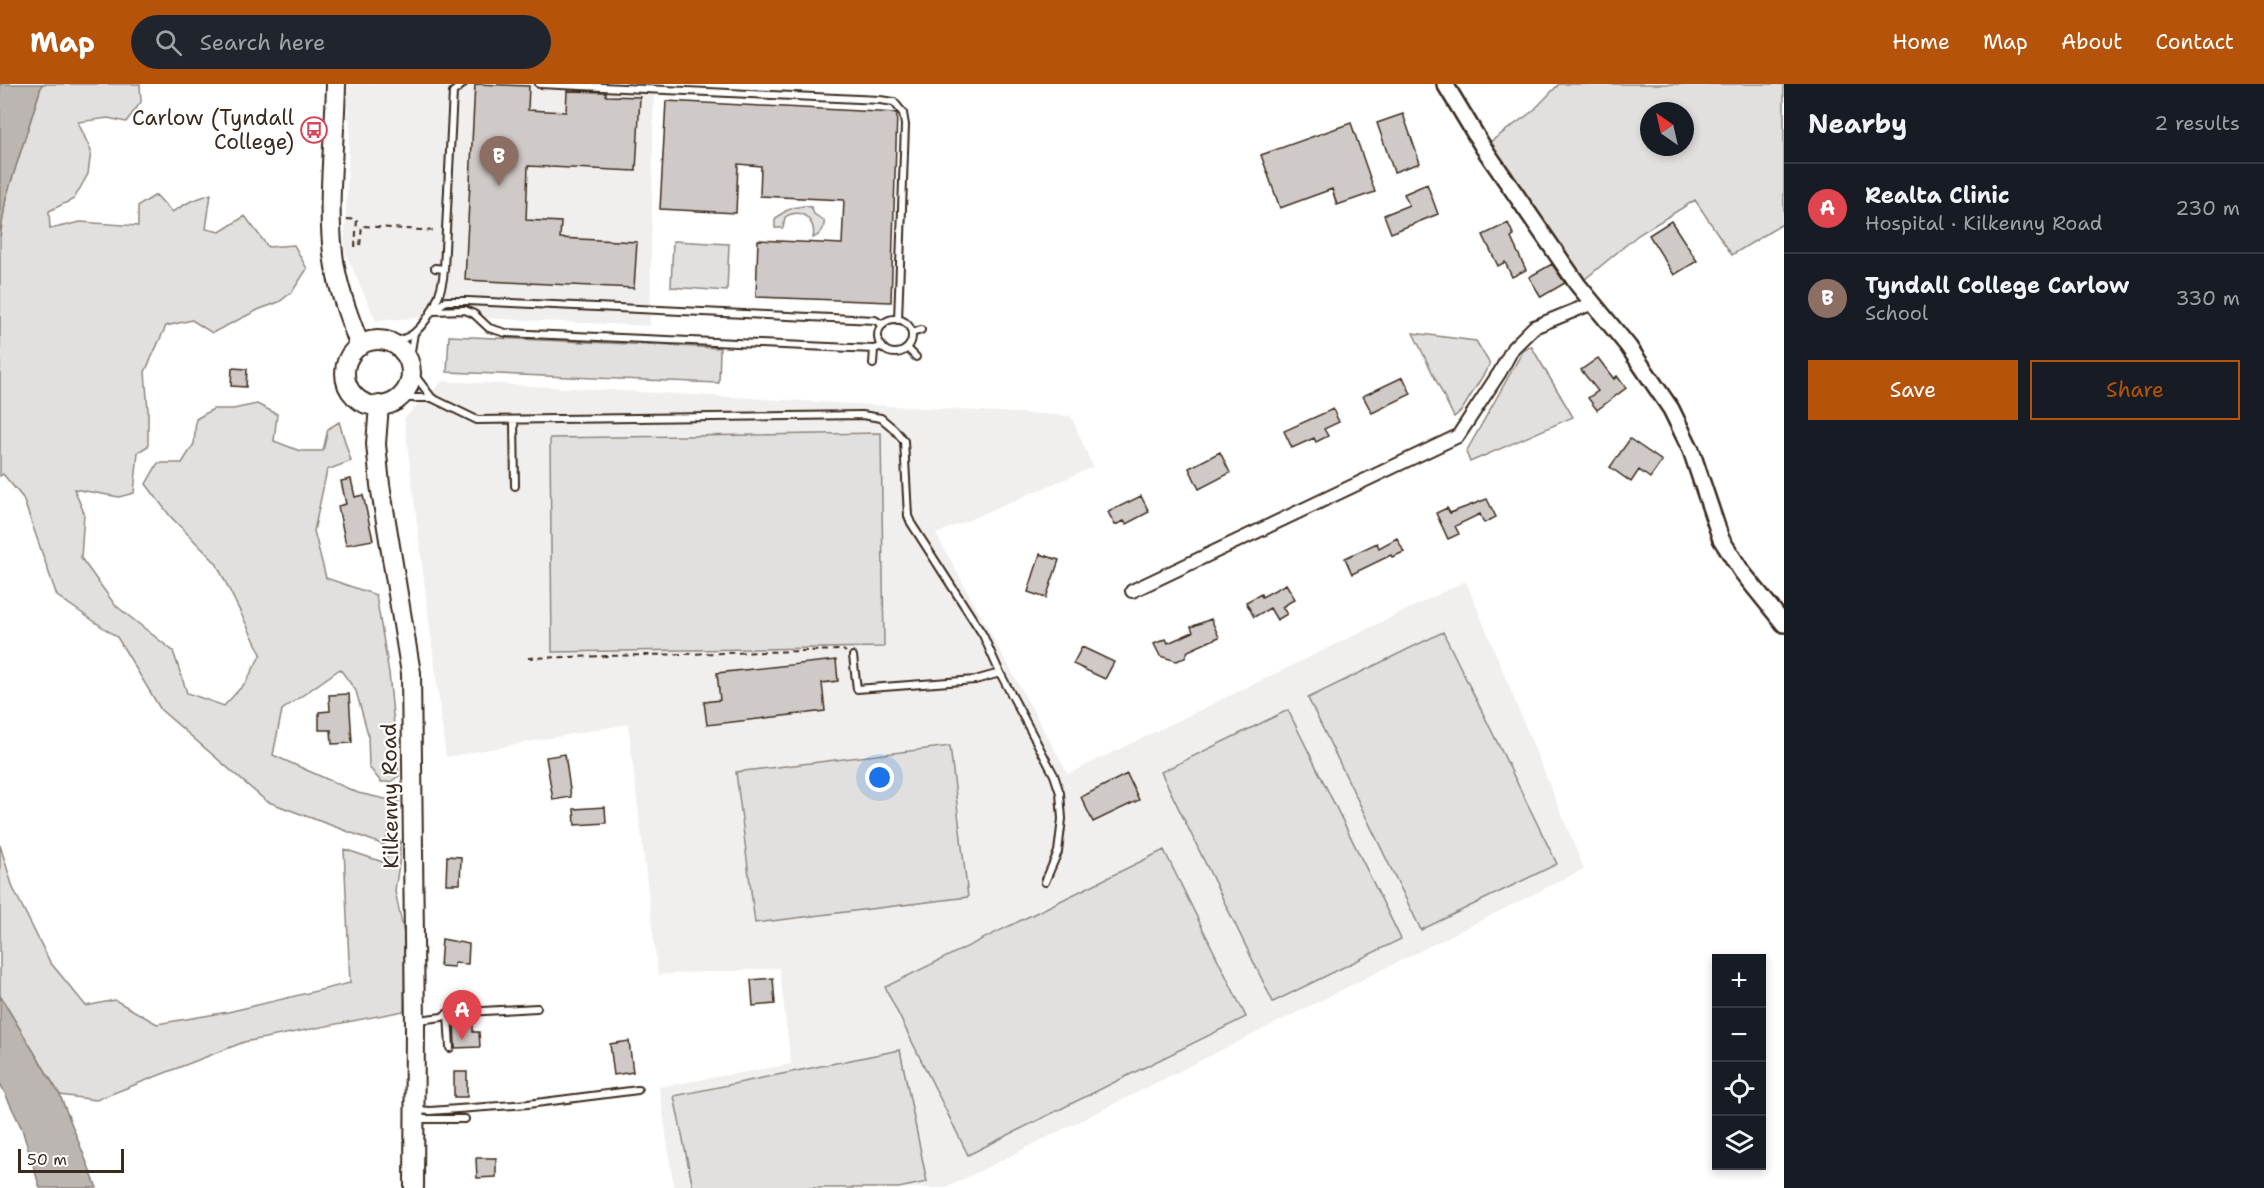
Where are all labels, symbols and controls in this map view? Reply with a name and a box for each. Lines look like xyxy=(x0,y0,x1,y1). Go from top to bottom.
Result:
search box xyxy=(131,15,551,69)
text: Map xyxy=(30,23,95,61)
icon: search xyxy=(152,26,185,59)
text: Search here xyxy=(200,28,325,57)
text: Home xyxy=(1892,28,1950,56)
text: Map xyxy=(1983,28,2028,56)
text: About xyxy=(2061,28,2122,56)
text: Contact xyxy=(2155,28,2234,56)
north arrow xyxy=(1640,102,1694,156)
place label: Carlow (Tyndall College) xyxy=(132,104,295,156)
text: Nearby xyxy=(1808,106,1907,141)
text: 2 results xyxy=(2154,110,2240,136)
bus stop icon: Carlow (Tyndall College) xyxy=(299,115,329,145)
pin: B xyxy=(480,136,518,186)
text: Realta Clinic xyxy=(1865,181,2010,210)
text: A xyxy=(1820,195,1835,221)
text: 230 m xyxy=(2175,195,2240,221)
text: Hospital · Kilkenny Road xyxy=(1865,210,2102,236)
text: Tyndall College Carlow xyxy=(1865,271,2129,300)
text: B xyxy=(1821,285,1834,311)
text: 330 m xyxy=(2176,285,2240,311)
text: School xyxy=(1865,300,1928,326)
button: Save xyxy=(1808,360,2018,420)
button: Share xyxy=(2030,360,2240,420)
street label: Kilkenny Road xyxy=(375,723,405,869)
your location xyxy=(865,763,894,792)
map controls xyxy=(1712,954,1766,1170)
button: + xyxy=(1712,954,1766,1008)
pin: A xyxy=(442,990,482,1040)
button: − xyxy=(1712,1008,1766,1062)
button: locate xyxy=(1712,1062,1766,1116)
button: layers xyxy=(1712,1116,1766,1170)
scale bar xyxy=(18,1146,124,1174)
text: 50 m xyxy=(27,1149,67,1170)

